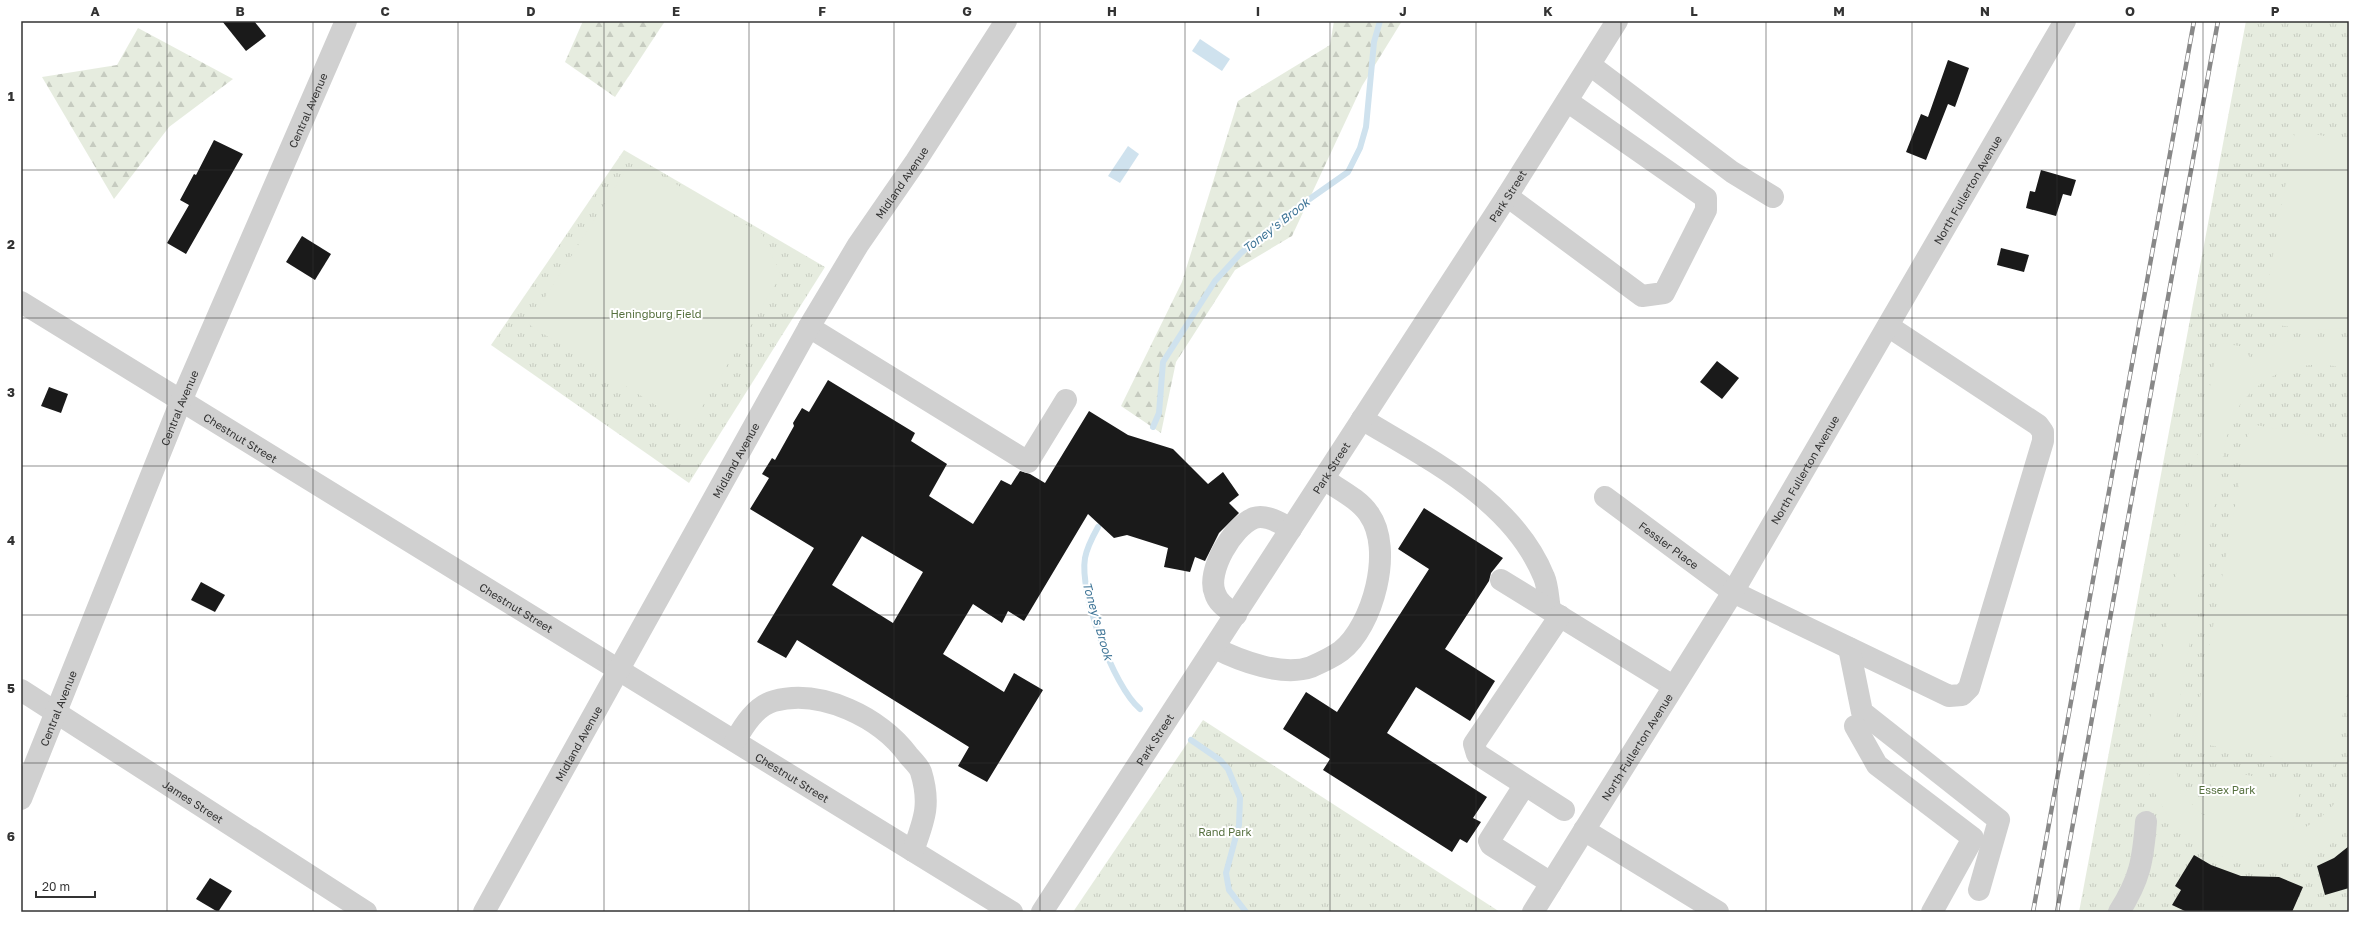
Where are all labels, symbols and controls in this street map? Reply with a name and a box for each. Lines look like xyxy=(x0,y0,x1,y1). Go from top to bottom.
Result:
text: A xyxy=(90,3,100,19)
text: B xyxy=(235,3,245,19)
text: C xyxy=(380,3,390,19)
text: D xyxy=(526,3,536,19)
text: E xyxy=(672,3,680,19)
text: F xyxy=(818,3,826,19)
text: G xyxy=(962,3,972,19)
text: H xyxy=(1107,3,1117,19)
text: I xyxy=(1256,3,1260,19)
text: J xyxy=(1399,3,1407,19)
text: K xyxy=(1543,3,1553,19)
text: L xyxy=(1690,3,1698,19)
text: M xyxy=(1833,3,1845,19)
text: N xyxy=(1980,3,1990,19)
text: O xyxy=(2125,3,2135,19)
text: P xyxy=(2271,3,2280,19)
street label: Central Avenue xyxy=(285,71,329,150)
text: 1 xyxy=(8,88,15,104)
street label: North Fullerton Avenue xyxy=(1930,133,2004,246)
street label: Midland Avenue xyxy=(872,144,930,221)
street label: Park Street xyxy=(1486,167,1528,224)
water label: Toney's Brook xyxy=(1240,194,1313,256)
text: 2 xyxy=(7,236,15,252)
park label: Heningburg Field xyxy=(610,307,702,320)
street label: Central Avenue xyxy=(157,368,200,447)
text: 3 xyxy=(7,384,15,400)
street label: Chestnut Street xyxy=(202,410,280,465)
street label: North Fullerton Avenue xyxy=(1767,413,1841,526)
street label: Midland Avenue xyxy=(709,420,761,500)
street label: Park Street xyxy=(1309,439,1352,496)
street label: Fessler Place xyxy=(1637,518,1702,571)
text: 4 xyxy=(7,532,15,548)
street label: Chestnut Street xyxy=(477,580,556,635)
water label: Toney's Brook xyxy=(1080,580,1117,663)
street label: Central Avenue xyxy=(37,668,79,748)
text: 5 xyxy=(7,680,15,696)
street label: North Fullerton Avenue xyxy=(1598,691,1675,803)
street label: Midland Avenue xyxy=(552,703,604,783)
street label: Park Street xyxy=(1133,711,1176,768)
street label: Chestnut Street xyxy=(753,749,832,804)
street label: James Street xyxy=(161,777,226,825)
park label: Essex Park xyxy=(2198,783,2256,796)
park label: Rand Park xyxy=(1198,825,1252,838)
text: 6 xyxy=(7,828,15,844)
scale bar xyxy=(36,873,95,899)
text: 20 m xyxy=(42,879,70,894)

